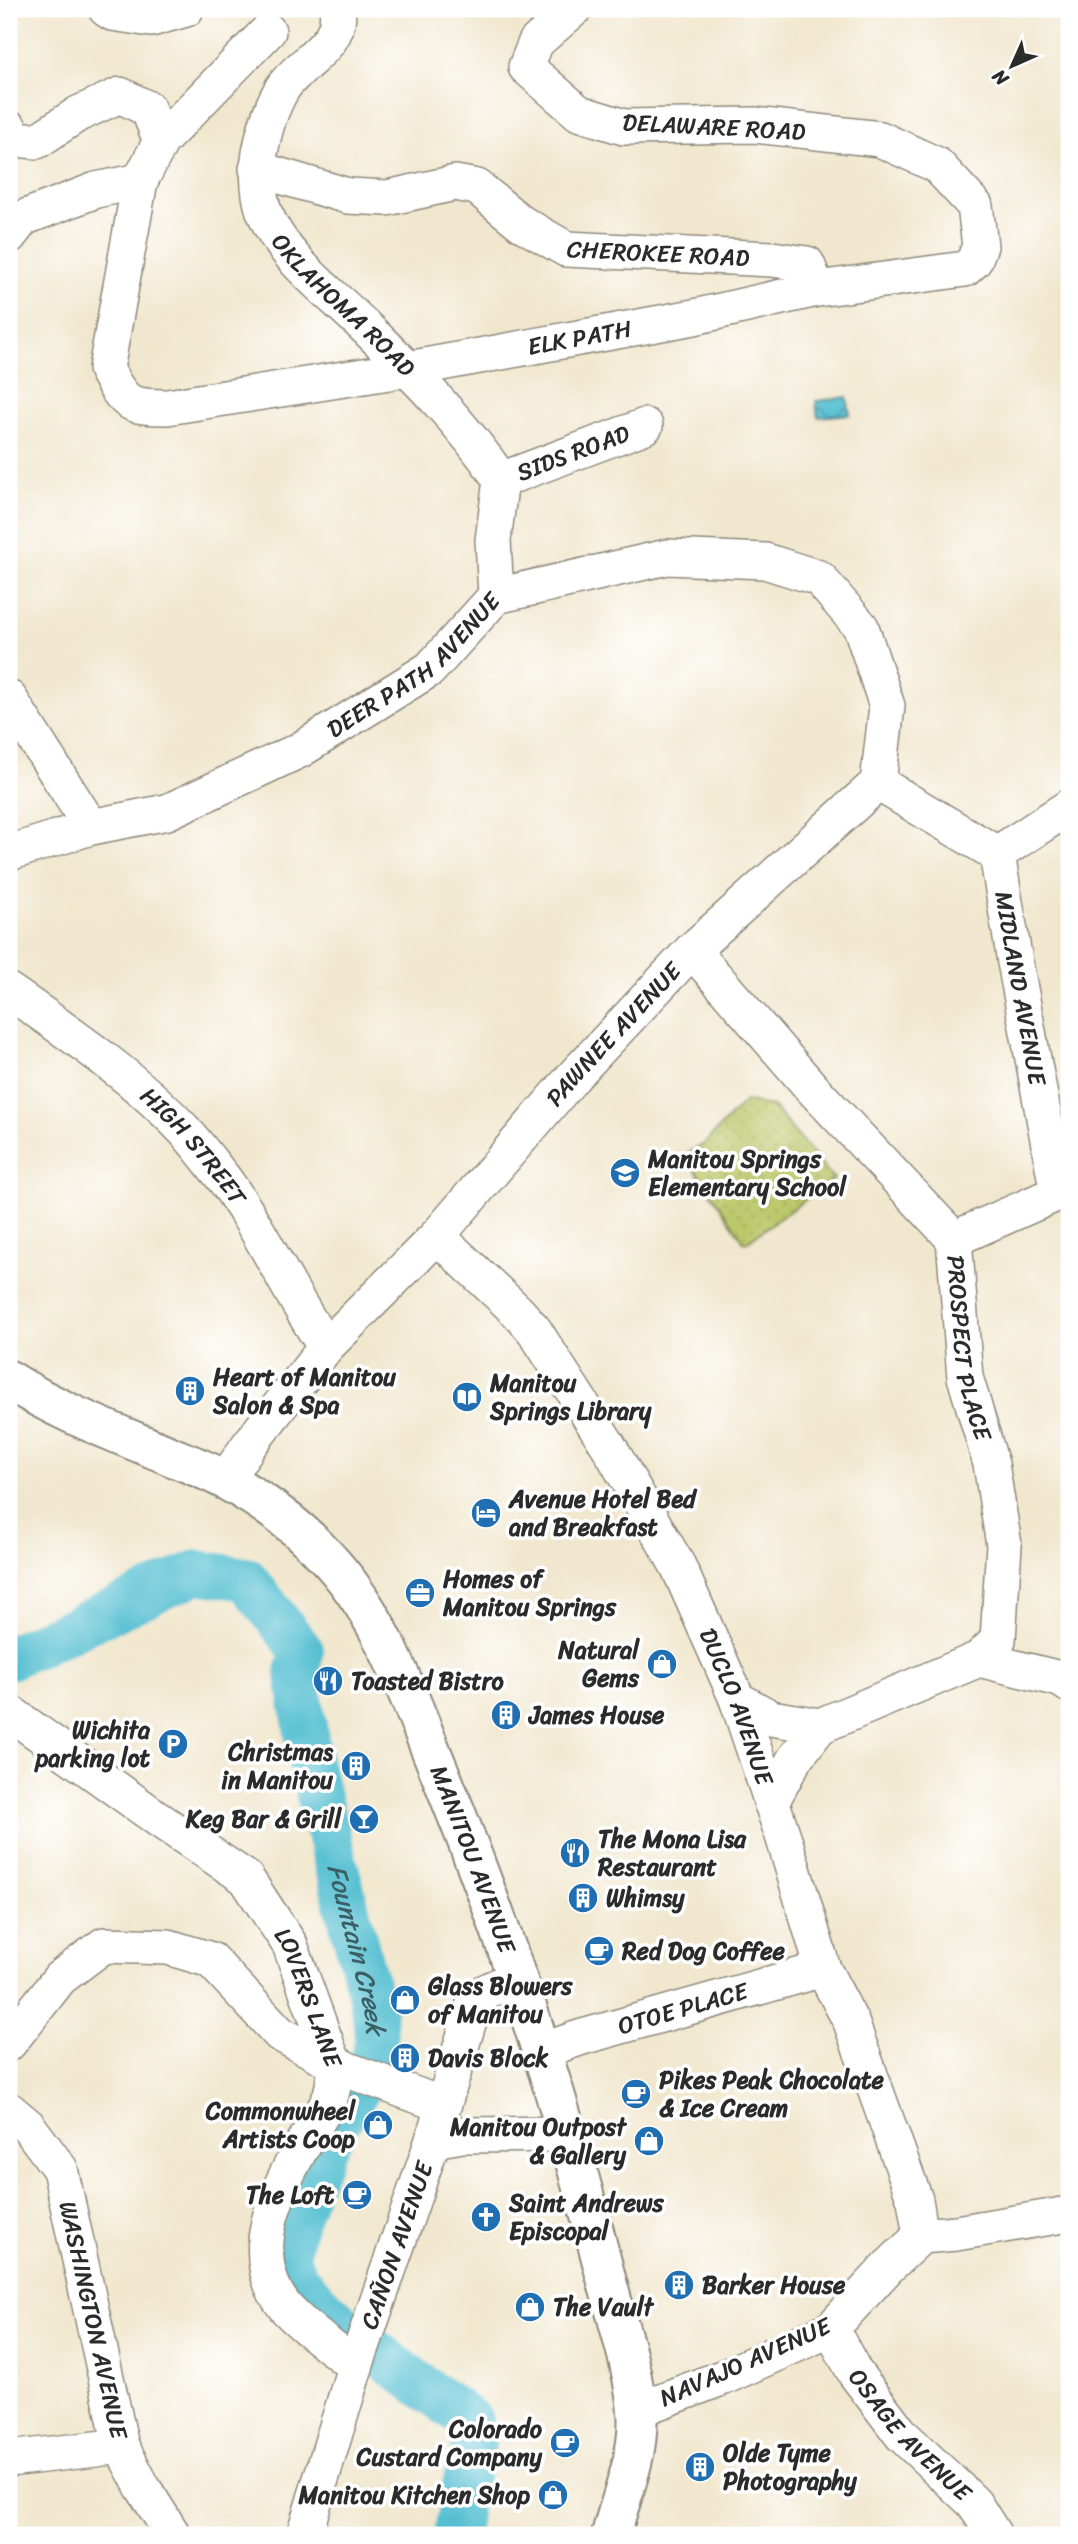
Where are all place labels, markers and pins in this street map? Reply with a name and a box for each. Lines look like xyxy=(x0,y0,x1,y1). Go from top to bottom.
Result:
place label: Manitou Springs Elementary School xyxy=(647,1138,847,1208)
school or university icon: Manitou Springs Elementary School xyxy=(608,1156,642,1190)
place label: Heart of Manitou Salon & Spa xyxy=(212,1356,397,1426)
place label: Manitou Springs Library xyxy=(489,1362,652,1432)
building icon: Heart of Manitou Salon & Spa xyxy=(173,1374,207,1408)
library icon: Manitou Springs Library xyxy=(450,1380,484,1414)
place label: Avenue Hotel Bed and Breakfast xyxy=(508,1478,698,1548)
hotel icon: Avenue Hotel Bed and Breakfast xyxy=(469,1496,503,1530)
place label: Homes of Manitou Springs xyxy=(442,1558,617,1628)
office icon: Homes of Manitou Springs xyxy=(403,1576,437,1610)
place label: Natural Gems xyxy=(557,1629,640,1699)
shop icon: Natural Gems xyxy=(645,1647,679,1681)
place label: Toasted Bistro xyxy=(351,1660,505,1702)
restaurant icon: Toasted Bistro xyxy=(311,1664,345,1698)
place label: James House xyxy=(527,1694,665,1736)
building icon: James House xyxy=(489,1698,523,1732)
place label: Wichita parking lot xyxy=(34,1709,151,1779)
parking icon: Wichita parking lot xyxy=(156,1727,190,1761)
place label: Christmas in Manitou xyxy=(221,1731,334,1801)
building icon: Christmas in Manitou xyxy=(339,1749,373,1783)
place label: Keg Bar & Grill xyxy=(185,1798,342,1840)
bar icon: Keg Bar & Grill xyxy=(347,1802,381,1836)
place label: The Mona Lisa Restaurant xyxy=(597,1818,747,1888)
restaurant icon: The Mona Lisa Restaurant xyxy=(558,1836,592,1870)
place label: Whimsy xyxy=(606,1877,685,1919)
building icon: Whimsy xyxy=(566,1881,600,1915)
place label: Red Dog Coffee xyxy=(621,1930,786,1972)
cafe icon: Red Dog Coffee xyxy=(582,1934,616,1968)
place label: Glass Blowers of Manitou xyxy=(428,1965,573,2035)
shop icon: Glass Blowers of Manitou xyxy=(388,1983,422,2017)
place label: Davis Block xyxy=(428,2037,549,2079)
building icon: Davis Block xyxy=(388,2041,422,2075)
place label: Pikes Peak Chocolate & Ice Cream xyxy=(659,2059,885,2129)
cafe icon: Pikes Peak Chocolate & Ice Cream xyxy=(619,2077,653,2111)
place label: Commonwheel Artists Coop xyxy=(205,2090,356,2160)
place label: Manitou Outpost & Gallery xyxy=(449,2106,627,2176)
shop icon: Commonwheel Artists Coop xyxy=(361,2108,395,2142)
shop icon: Manitou Outpost & Gallery xyxy=(632,2124,666,2158)
place label: The Loft xyxy=(246,2174,335,2216)
cafe icon: The Loft xyxy=(340,2178,374,2212)
place label: Saint Andrews Episcopal xyxy=(508,2182,665,2252)
church icon: Saint Andrews Episcopal xyxy=(469,2200,503,2234)
place label: Barker House xyxy=(702,2264,846,2306)
building icon: Barker House xyxy=(662,2268,696,2302)
place label: The Vault xyxy=(553,2286,655,2328)
shop icon: The Vault xyxy=(513,2290,547,2324)
place label: Colorado Custard Company xyxy=(355,2408,543,2478)
cafe icon: Colorado Custard Company xyxy=(548,2426,582,2460)
place label: Olde Tyme Photography xyxy=(723,2432,857,2502)
building icon: Olde Tyme Photography xyxy=(683,2450,717,2484)
place label: Manitou Kitchen Shop xyxy=(298,2474,530,2516)
shop icon: Manitou Kitchen Shop xyxy=(536,2478,570,2512)

